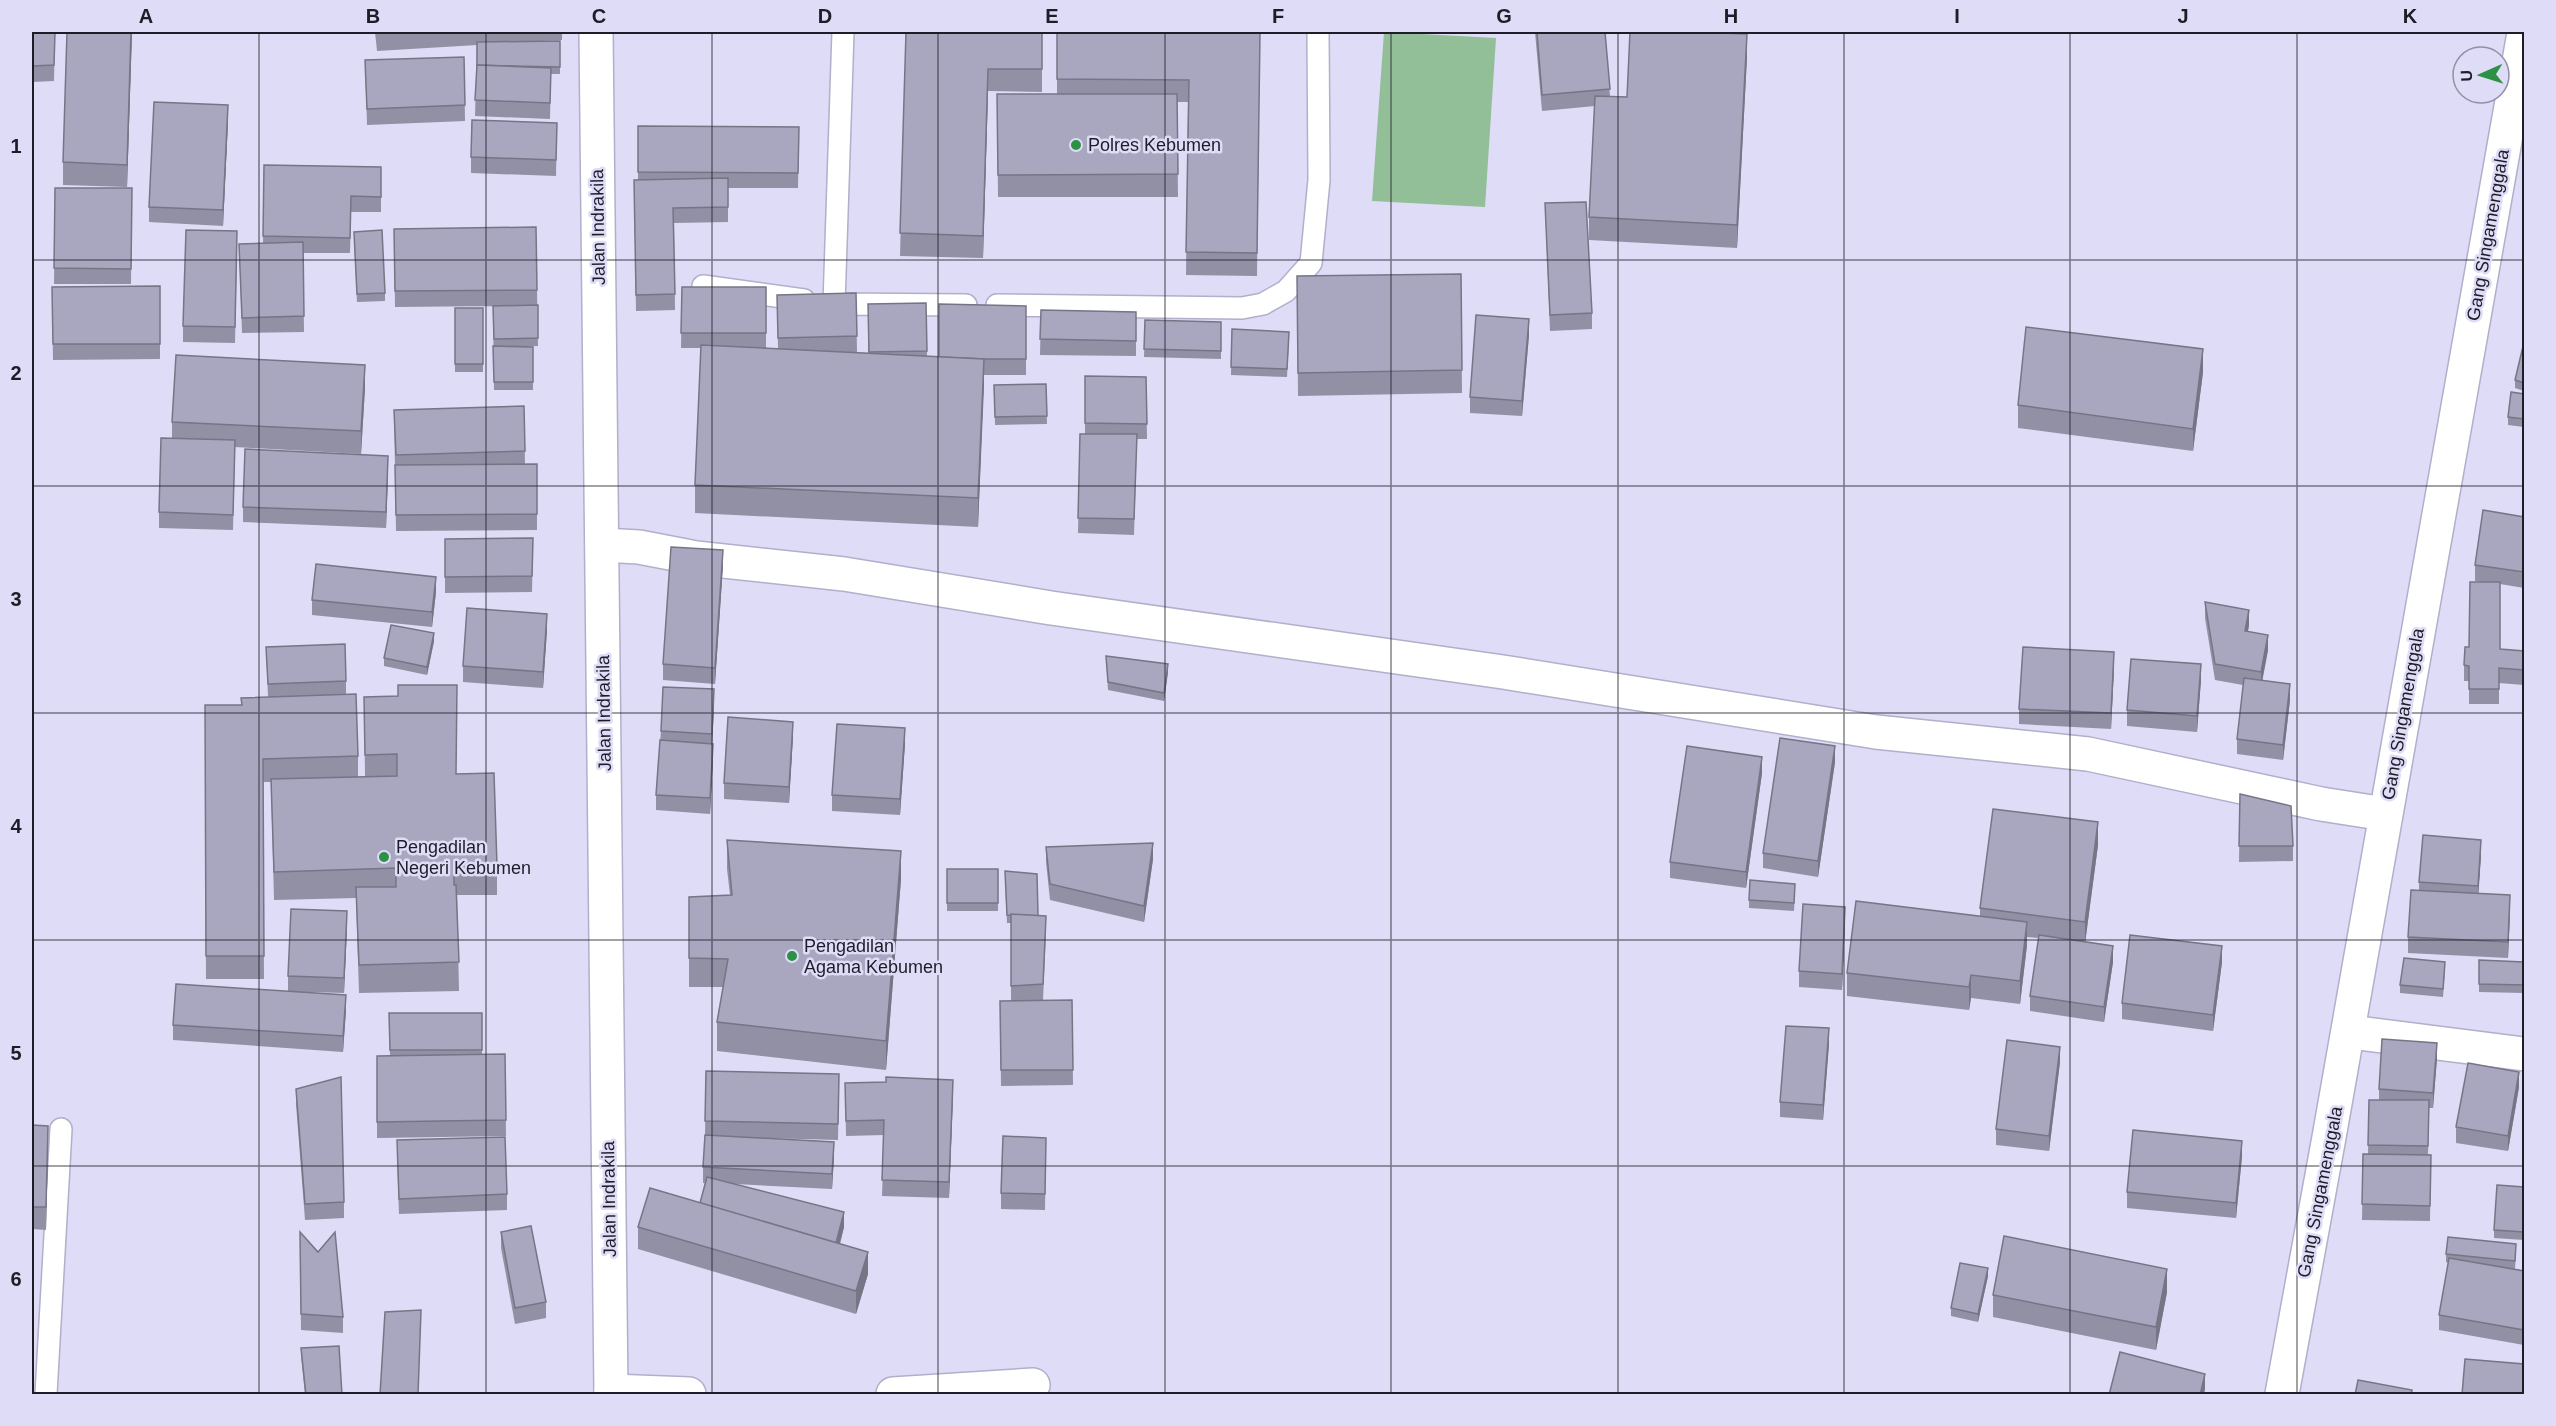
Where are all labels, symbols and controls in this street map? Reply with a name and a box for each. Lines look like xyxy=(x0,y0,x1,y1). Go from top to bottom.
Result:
text: A xyxy=(139,5,153,27)
text: B xyxy=(366,5,380,27)
text: C xyxy=(592,5,606,27)
text: D xyxy=(818,5,832,27)
text: E xyxy=(1045,5,1059,27)
text: F xyxy=(1272,5,1284,27)
text: G xyxy=(1496,5,1512,27)
text: H xyxy=(1724,5,1738,27)
text: I xyxy=(1954,5,1960,27)
text: J xyxy=(2177,5,2189,27)
text: K xyxy=(2403,5,2418,27)
north arrow xyxy=(2451,45,2511,105)
text: U xyxy=(2458,70,2475,82)
text: 1 xyxy=(10,135,22,157)
place label: Polres Kebumen xyxy=(1088,135,1221,155)
marker: Polres Kebumen xyxy=(1069,138,1083,152)
street label: Gang Singamenggala xyxy=(2463,147,2513,322)
street label: Jalan Indrakila xyxy=(587,168,609,285)
text: 2 xyxy=(10,362,22,384)
text: 3 xyxy=(10,588,22,610)
street label: Gang Singamenggala xyxy=(2378,626,2428,801)
street label: Jalan Indrakila xyxy=(593,654,615,771)
text: 4 xyxy=(10,815,22,837)
place label: Pengadilan Negeri Kebumen xyxy=(396,837,531,878)
marker: Pengadilan Negeri Kebumen xyxy=(377,850,391,864)
place label: Pengadilan Agama Kebumen xyxy=(804,936,943,977)
marker: Pengadilan Agama Kebumen xyxy=(785,949,799,963)
text: 5 xyxy=(10,1042,22,1064)
street label: Gang Singamenggala xyxy=(2294,1104,2347,1279)
street label: Jalan Indrakila xyxy=(598,1140,620,1257)
text: 6 xyxy=(10,1268,22,1290)

